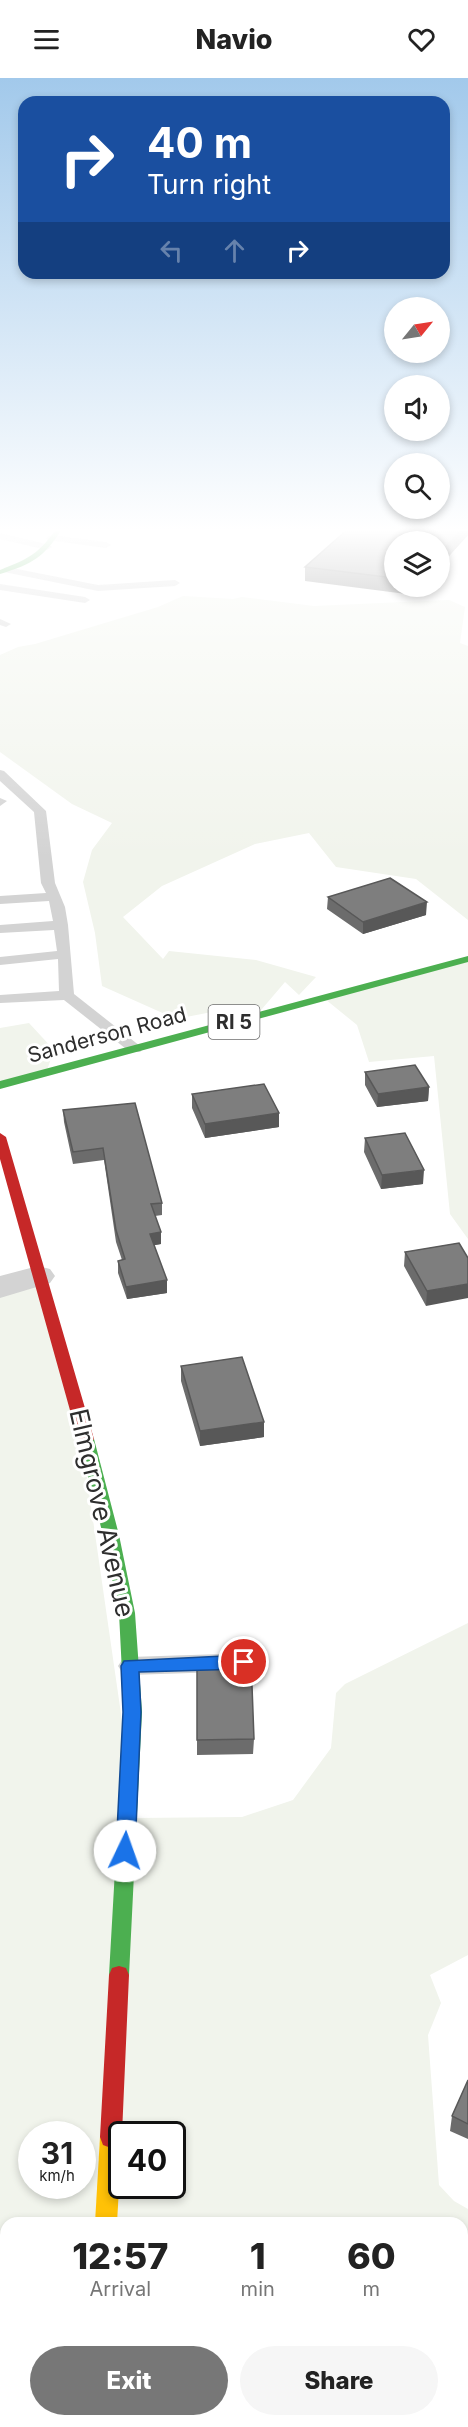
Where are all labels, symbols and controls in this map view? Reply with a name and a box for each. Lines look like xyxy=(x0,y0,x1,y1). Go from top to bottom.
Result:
icon: menu xyxy=(30,23,63,56)
text: Navio xyxy=(195,23,273,56)
icon: heart xyxy=(405,23,438,56)
text: 40 m xyxy=(147,117,252,168)
icon: right xyxy=(48,120,126,198)
text: Turn right xyxy=(147,168,271,201)
icon: left xyxy=(155,234,188,267)
icon: ahead xyxy=(218,234,251,267)
icon: right xyxy=(281,234,314,267)
north arrow xyxy=(384,297,450,363)
map controls xyxy=(384,297,450,597)
button: sound xyxy=(384,375,450,441)
button: search xyxy=(384,453,450,519)
button: layers xyxy=(384,531,450,597)
street label: Sanderson Road xyxy=(25,1001,189,1068)
road number: RI 5 xyxy=(208,1005,260,1039)
street label: Elmgrove Avenue xyxy=(63,1406,142,1620)
pin xyxy=(218,1636,269,1687)
icon: arrive xyxy=(227,1645,260,1678)
position arrow xyxy=(93,1819,157,1883)
speed limit sign: 40 xyxy=(108,2121,186,2199)
text: 31 xyxy=(41,2135,73,2171)
text: km/h xyxy=(39,2166,75,2185)
text: 12:57 xyxy=(72,2234,168,2278)
text: 1 xyxy=(250,2234,266,2278)
text: 60 xyxy=(347,2234,396,2278)
text: Arrival xyxy=(90,2277,151,2301)
text: min xyxy=(241,2277,275,2301)
text: m xyxy=(363,2277,380,2301)
button: Exit xyxy=(30,2346,228,2415)
button: Share xyxy=(240,2346,438,2415)

